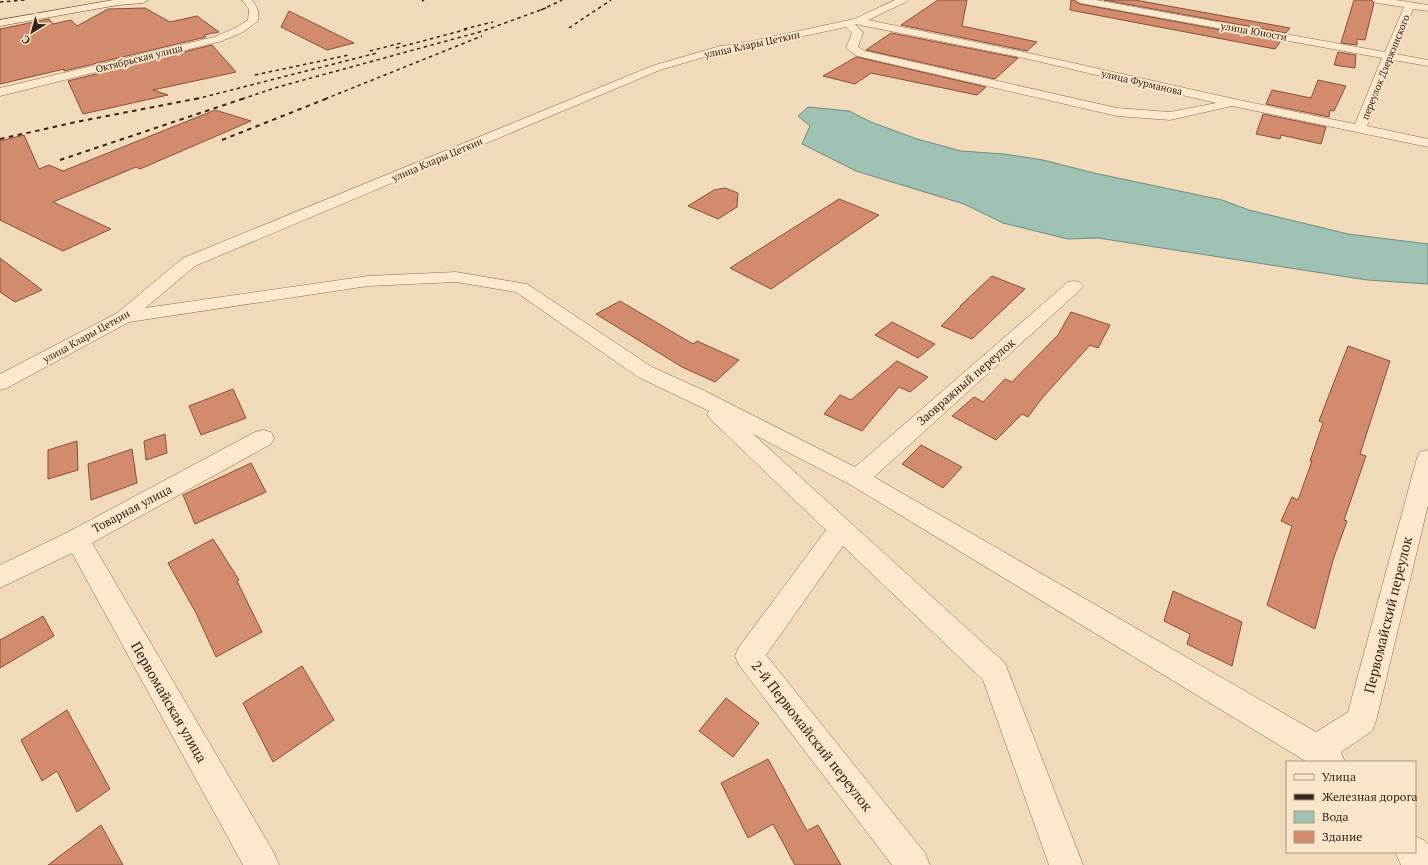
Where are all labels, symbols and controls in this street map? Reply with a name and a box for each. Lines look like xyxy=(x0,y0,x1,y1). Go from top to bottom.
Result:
north arrow xyxy=(12,12,52,52)
street label: переулок Дзержинского xyxy=(1358,12,1413,122)
street label: улица Юности xyxy=(1219,19,1288,44)
street label: улица Клары Цеткин xyxy=(702,28,801,61)
text: С xyxy=(19,32,33,48)
street label: Октябрьская улица xyxy=(94,41,184,76)
street label: улица Фурманова xyxy=(1099,67,1184,98)
street label: улица Клары Цеткин xyxy=(389,134,485,185)
street label: улица Клары Цеткин xyxy=(40,307,132,366)
street label: Заовражный переулок xyxy=(914,335,1018,428)
street label: Товарная улица xyxy=(89,481,174,536)
street label: Первомайский переулок xyxy=(1359,534,1416,695)
street label: Первомайская улица xyxy=(127,638,212,766)
street label: 2-й Первомайский переулок xyxy=(748,657,877,815)
legend xyxy=(1286,761,1416,853)
text: Улица xyxy=(1322,769,1356,784)
text: Железная дорога xyxy=(1322,789,1418,804)
text: Вода xyxy=(1322,809,1349,824)
text: Здание xyxy=(1322,829,1362,844)

